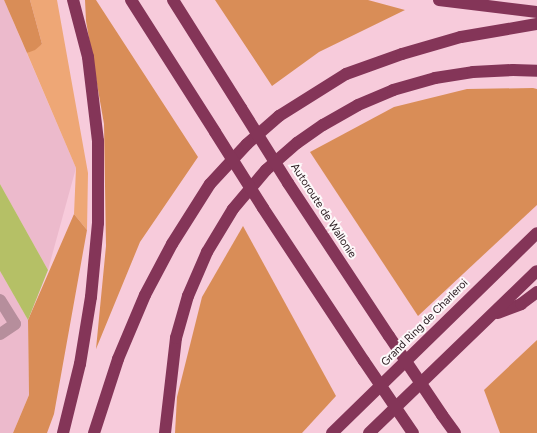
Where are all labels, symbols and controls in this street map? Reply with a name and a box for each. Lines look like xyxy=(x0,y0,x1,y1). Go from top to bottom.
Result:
street label: Autoroute de Wallonie xyxy=(288,161,358,261)
street label: Grand Ring de Charleroi xyxy=(379,277,471,369)

